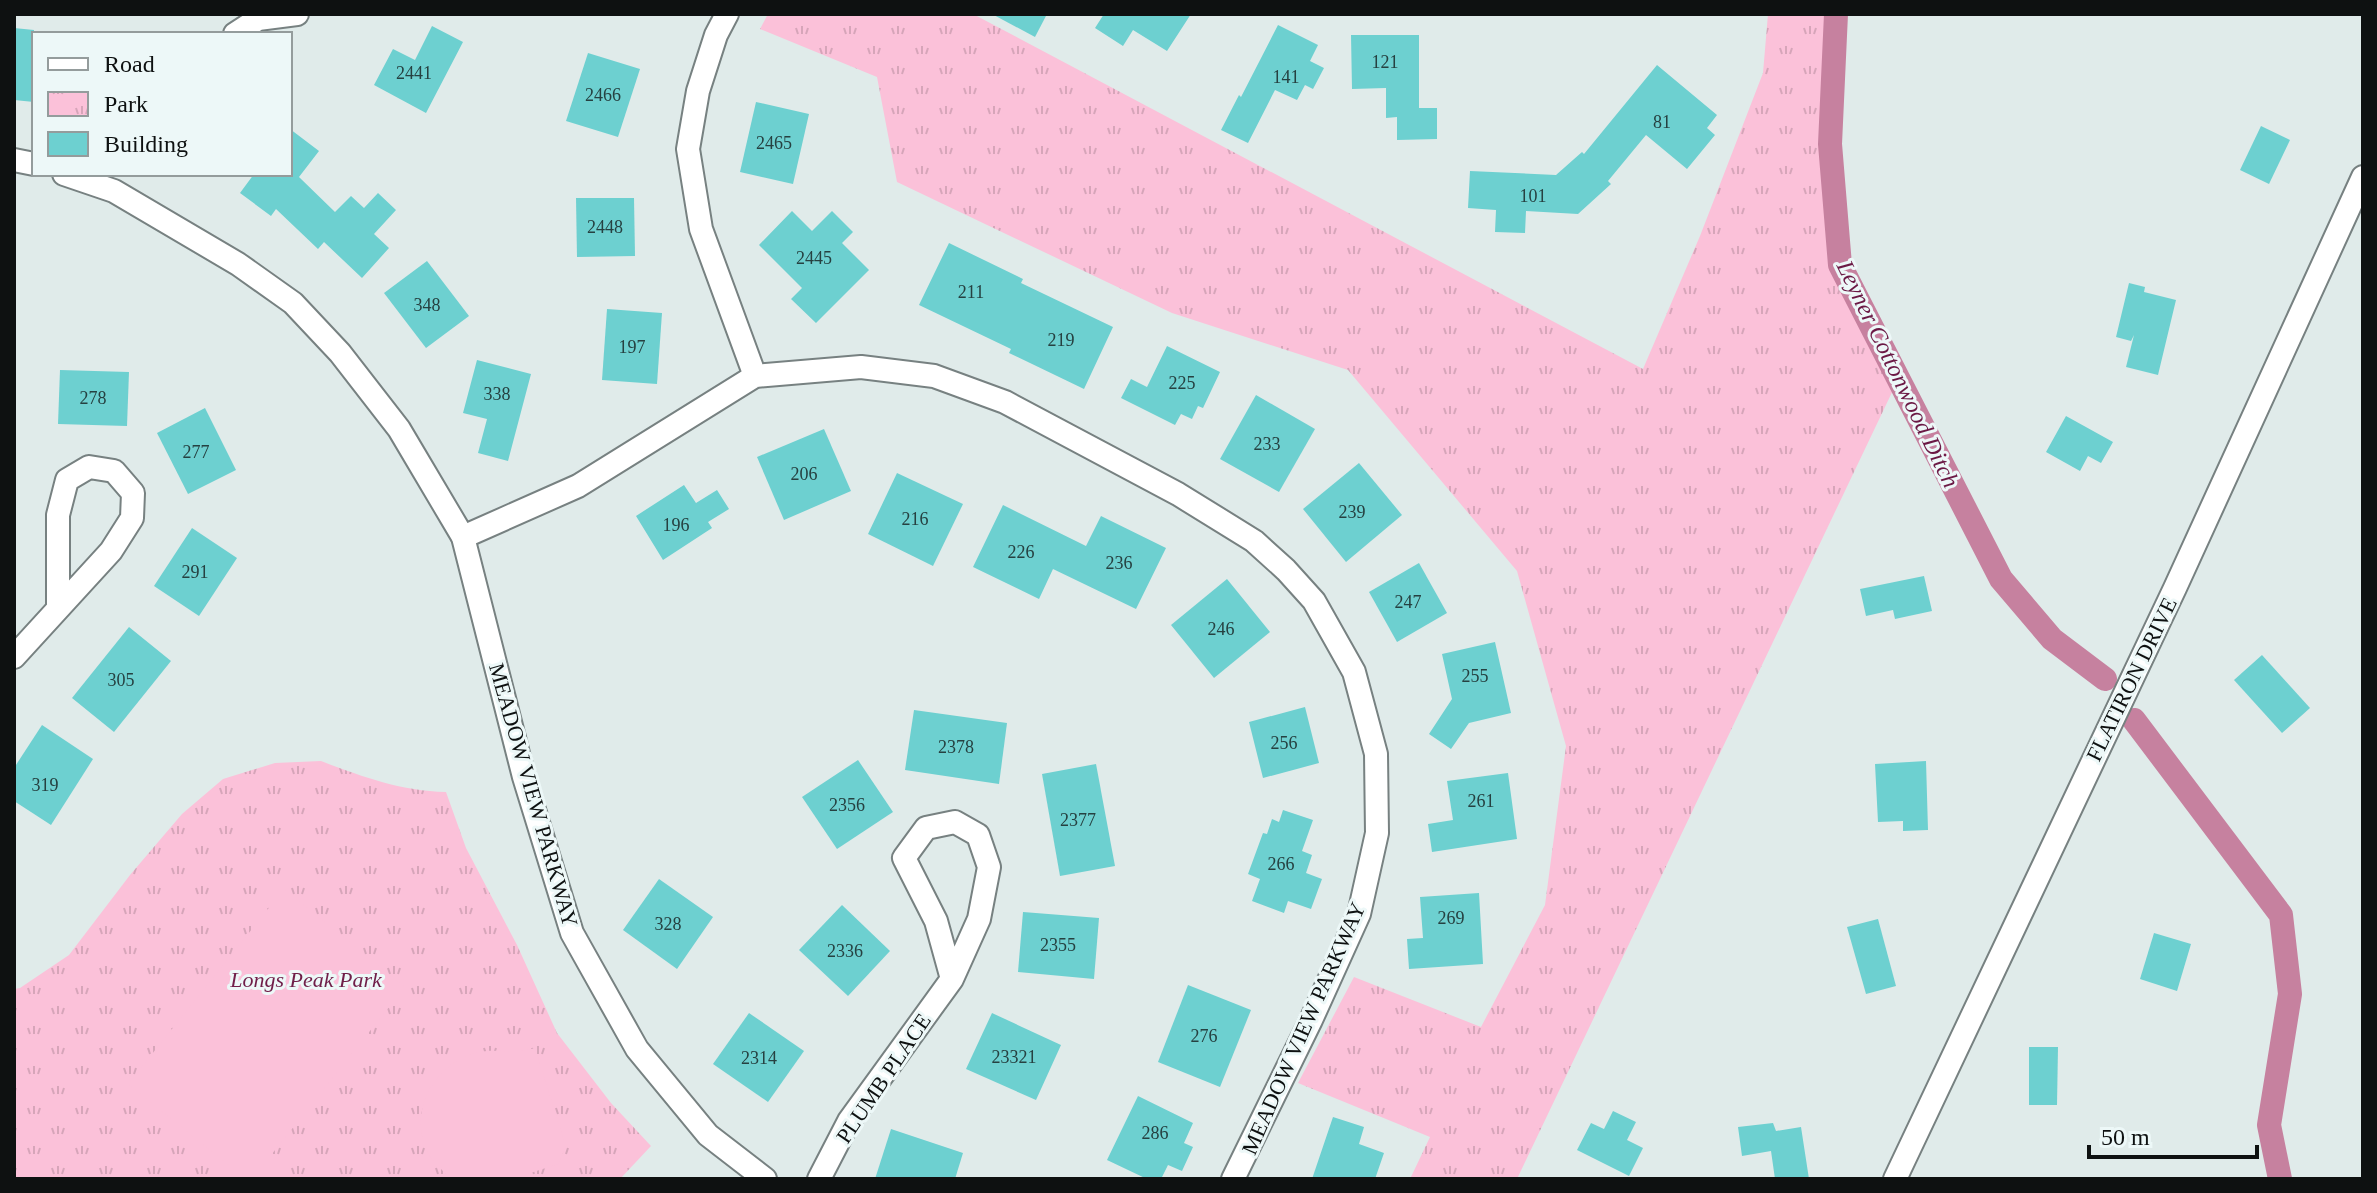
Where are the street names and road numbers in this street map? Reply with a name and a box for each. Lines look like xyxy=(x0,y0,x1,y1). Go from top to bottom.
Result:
street label: FLATIRON DRIVE xyxy=(2081,593,2182,765)
street label: MEADOW VIEW PARKWAY xyxy=(484,660,583,930)
street label: MEADOW VIEW PARKWAY xyxy=(1236,898,1371,1158)
street label: PLUMB PLACE xyxy=(831,1009,936,1148)

